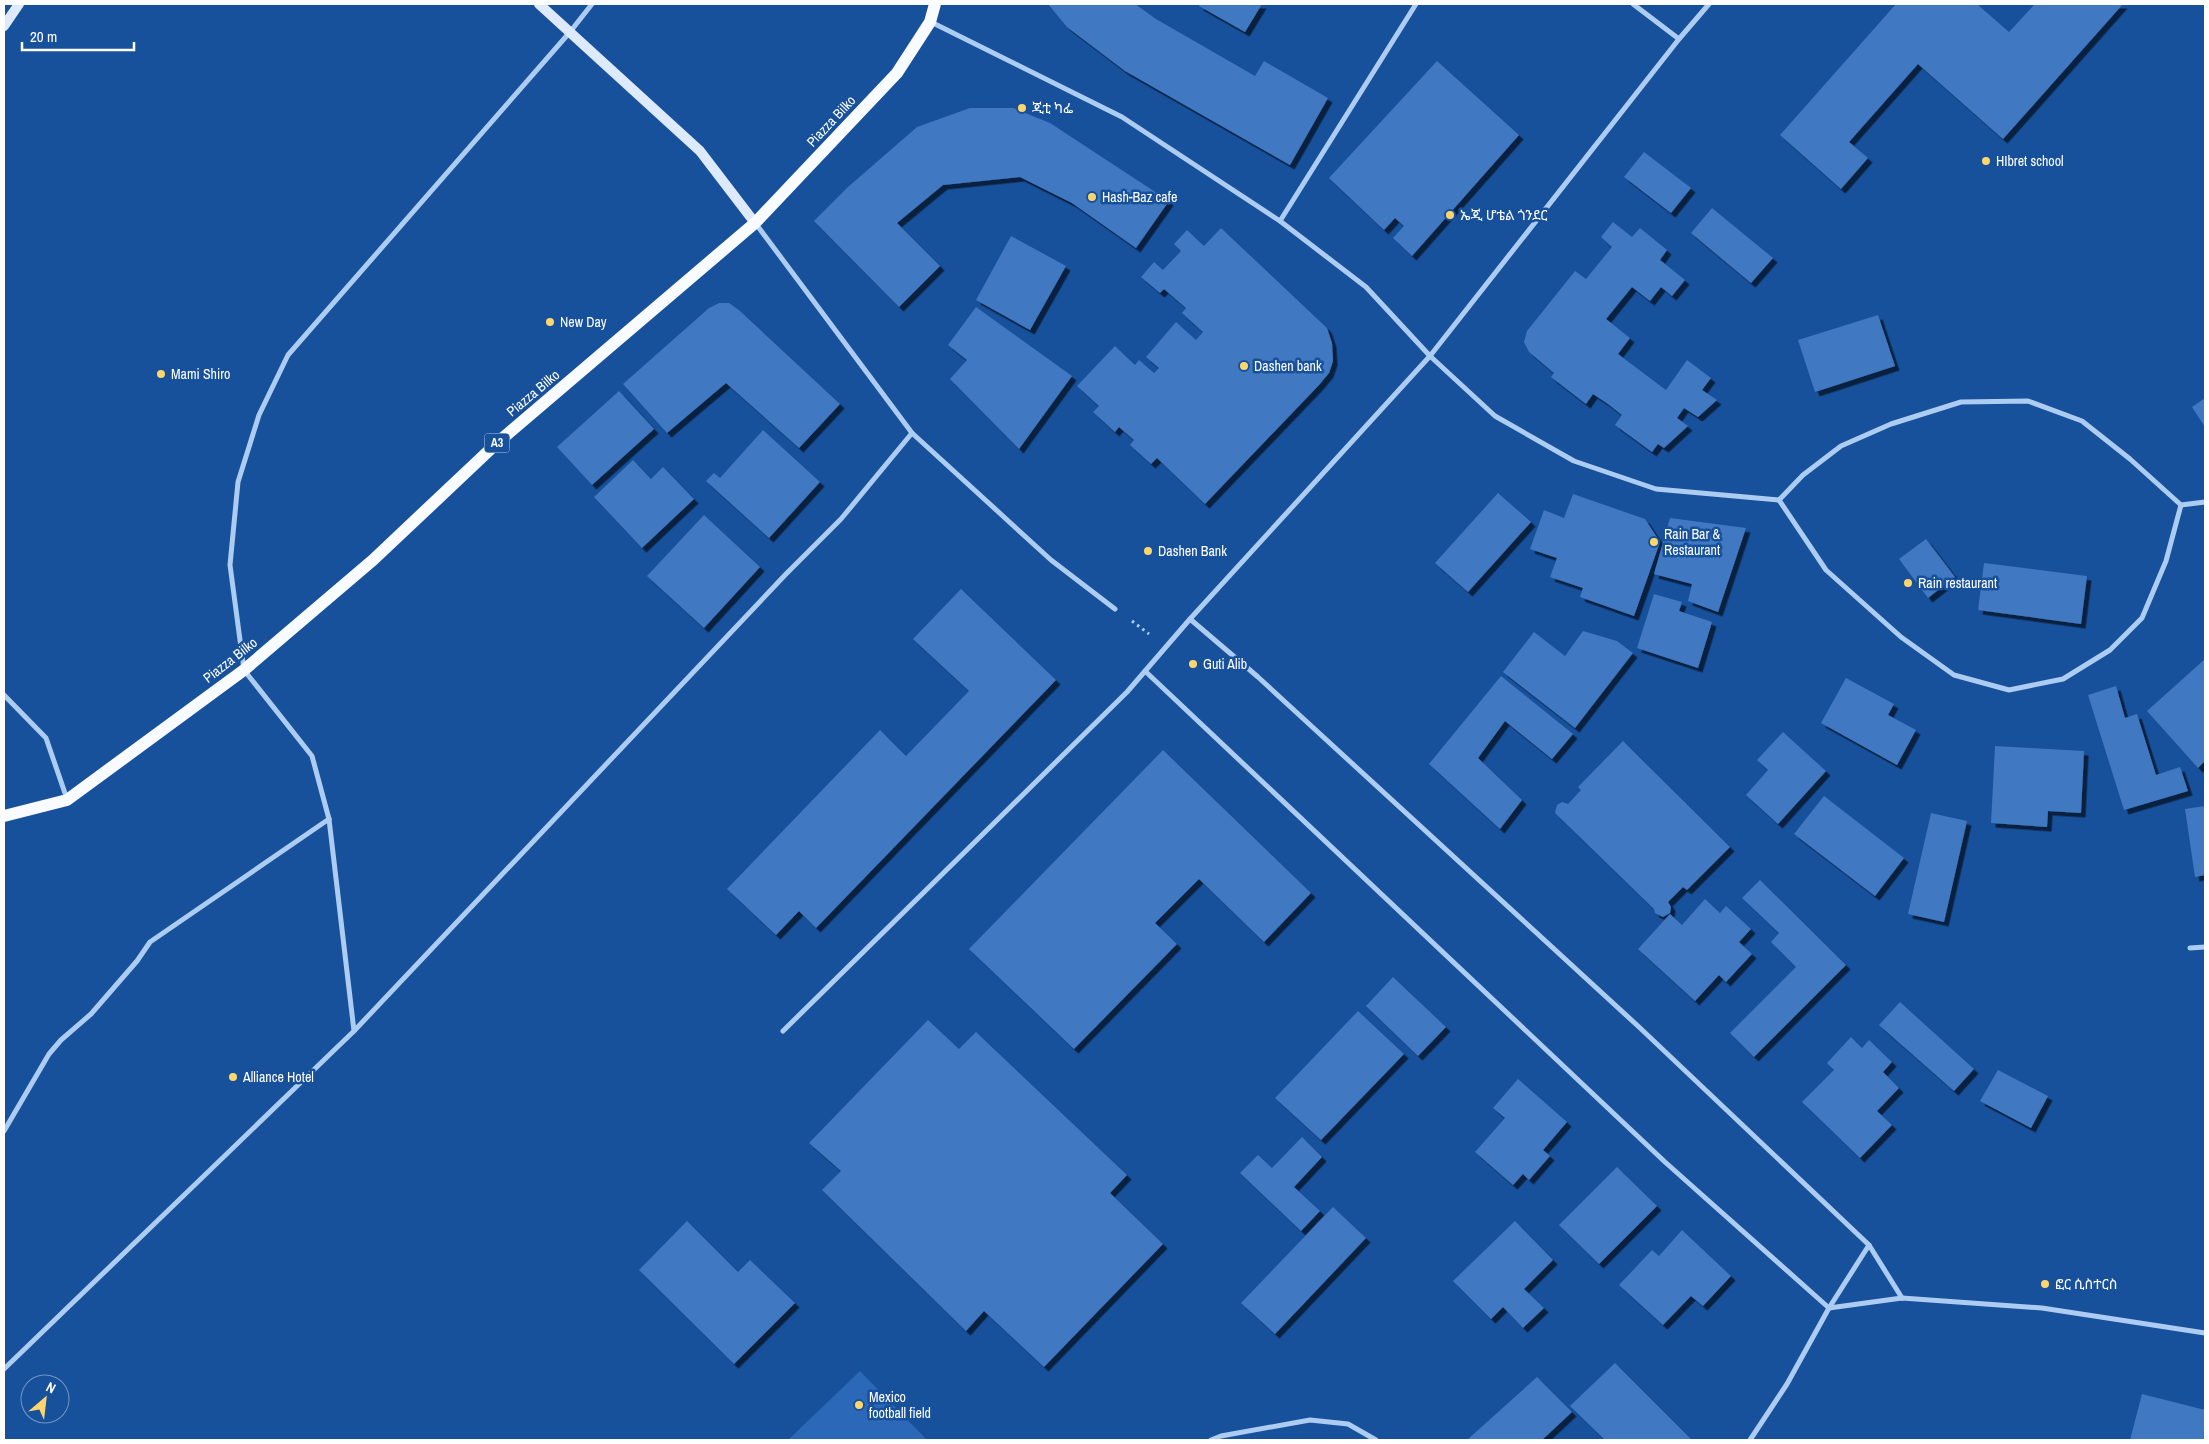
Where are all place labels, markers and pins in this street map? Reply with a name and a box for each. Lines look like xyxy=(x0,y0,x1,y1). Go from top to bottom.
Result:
place label: ጂቲ ካፌ xyxy=(1032,99,1073,117)
marker: ጂቲ ካፌ xyxy=(1016,102,1028,114)
place label: HIbret school xyxy=(1996,152,2064,170)
marker: HIbret school xyxy=(1980,155,1992,167)
place label: Hash-Baz cafe xyxy=(1102,188,1177,206)
marker: Hash-Baz cafe xyxy=(1086,191,1098,203)
place label: ኤጂ ሆቴል ጎንደር xyxy=(1460,206,1547,224)
marker: ኤጂ ሆቴል ጎንደር xyxy=(1444,209,1456,221)
place label: New Day xyxy=(560,313,607,331)
marker: New Day xyxy=(544,316,556,328)
place label: Dashen bank xyxy=(1254,357,1322,375)
marker: Dashen bank xyxy=(1238,360,1250,372)
place label: Mami Shiro xyxy=(171,365,230,383)
marker: Mami Shiro xyxy=(155,368,167,380)
place label: Rain Bar & Restaurant xyxy=(1664,525,1720,559)
marker: Rain Bar & Restaurant xyxy=(1648,536,1660,548)
place label: Dashen Bank xyxy=(1158,542,1227,560)
marker: Dashen Bank xyxy=(1142,545,1154,557)
place label: Rain restaurant xyxy=(1918,574,1997,592)
marker: Rain restaurant xyxy=(1902,577,1914,589)
place label: Guti Alib xyxy=(1203,655,1247,673)
marker: Guti Alib xyxy=(1187,658,1199,670)
place label: Alliance Hotel xyxy=(242,1068,314,1086)
marker: Alliance Hotel xyxy=(227,1071,239,1083)
place label: ፎር ሲስተርስ xyxy=(2055,1275,2117,1293)
marker: ፎር ሲስተርስ xyxy=(2039,1278,2051,1290)
place label: Mexico football field xyxy=(869,1388,931,1422)
marker: Mexico football field xyxy=(853,1399,865,1411)

